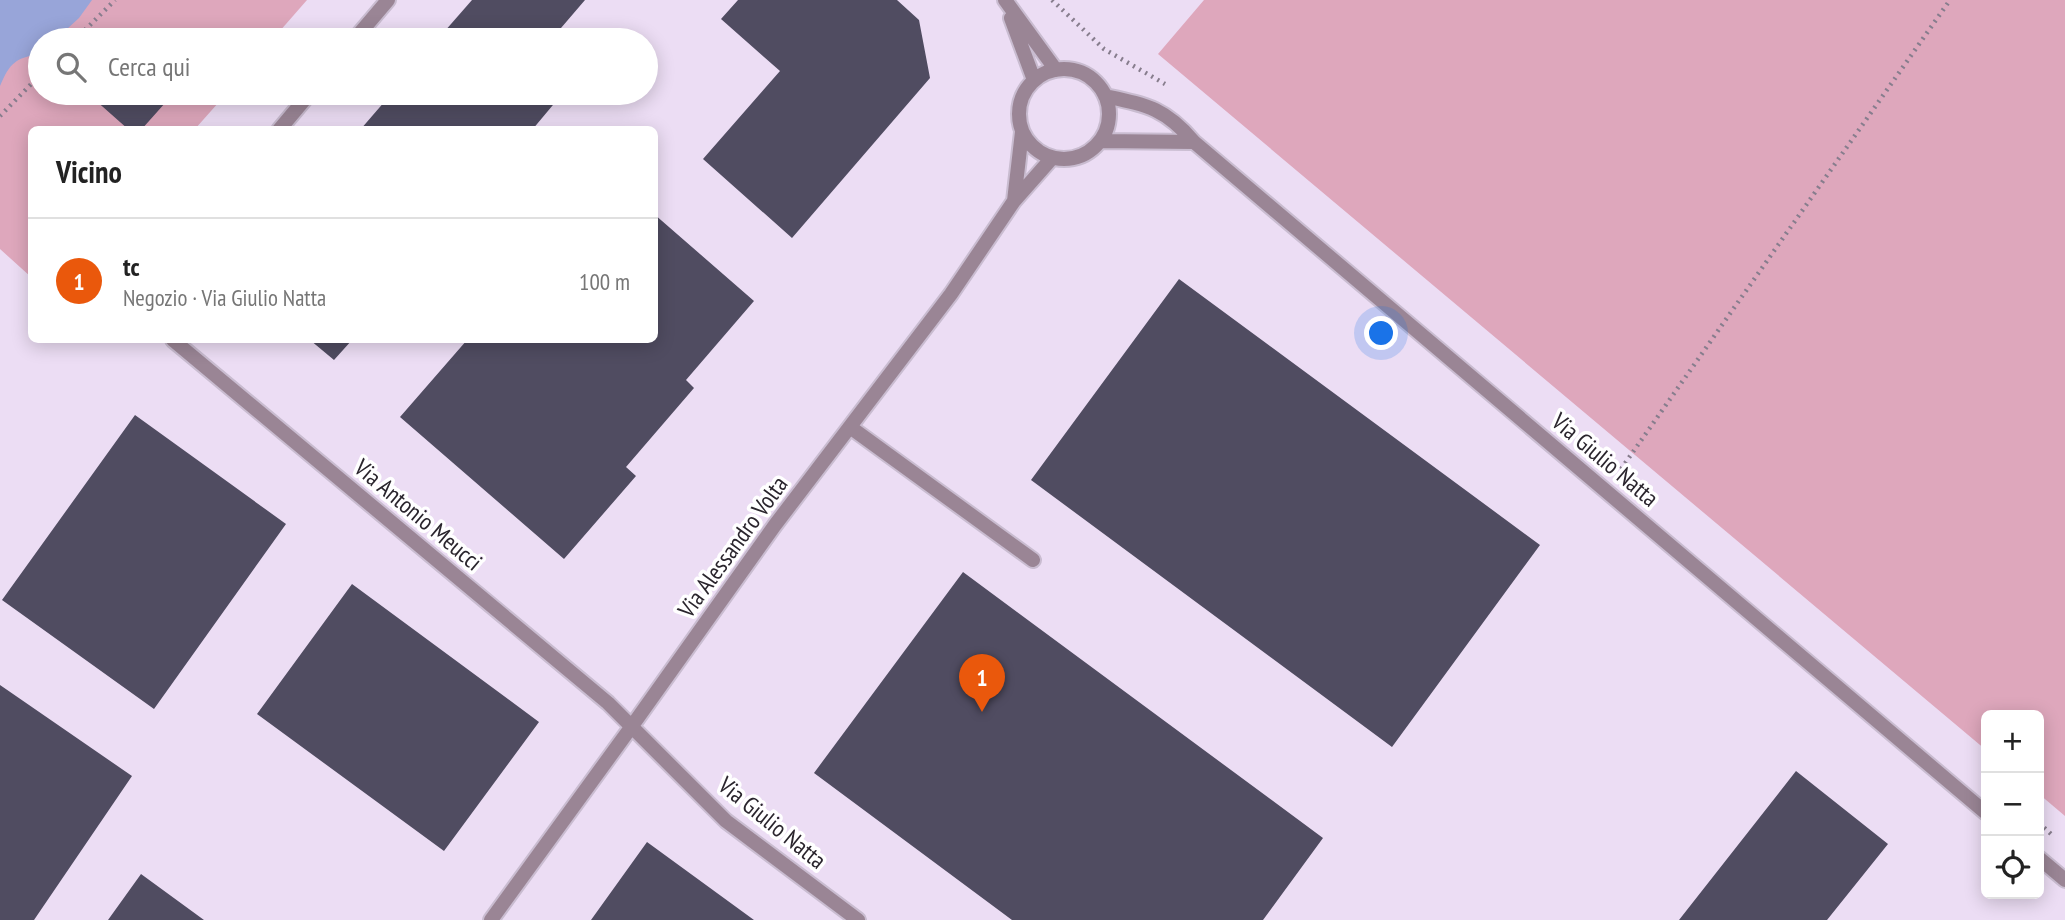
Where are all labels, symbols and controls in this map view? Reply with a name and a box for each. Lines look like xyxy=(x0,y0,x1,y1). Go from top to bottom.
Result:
search box xyxy=(28,28,658,105)
icon: search xyxy=(52,48,90,86)
text: Cerca qui xyxy=(108,50,190,83)
text: Vicino xyxy=(56,152,122,191)
text: tc xyxy=(123,250,140,283)
text: 1 xyxy=(74,267,85,296)
text: 100 m xyxy=(579,267,630,296)
text: Negozio · Via Giulio Natta xyxy=(123,283,326,312)
your location xyxy=(1364,316,1398,350)
street label: Via Giulio Natta xyxy=(1545,405,1665,513)
street label: Via Antonio Meucci xyxy=(347,451,489,577)
street label: Via Alessandro Volta xyxy=(670,470,794,624)
pin: 1 xyxy=(959,654,1005,712)
map controls xyxy=(1981,710,2044,899)
button: + xyxy=(1981,710,2044,773)
street label: Via Giulio Natta xyxy=(711,769,833,876)
button: − xyxy=(1981,773,2044,836)
button: locate xyxy=(1981,836,2044,899)

